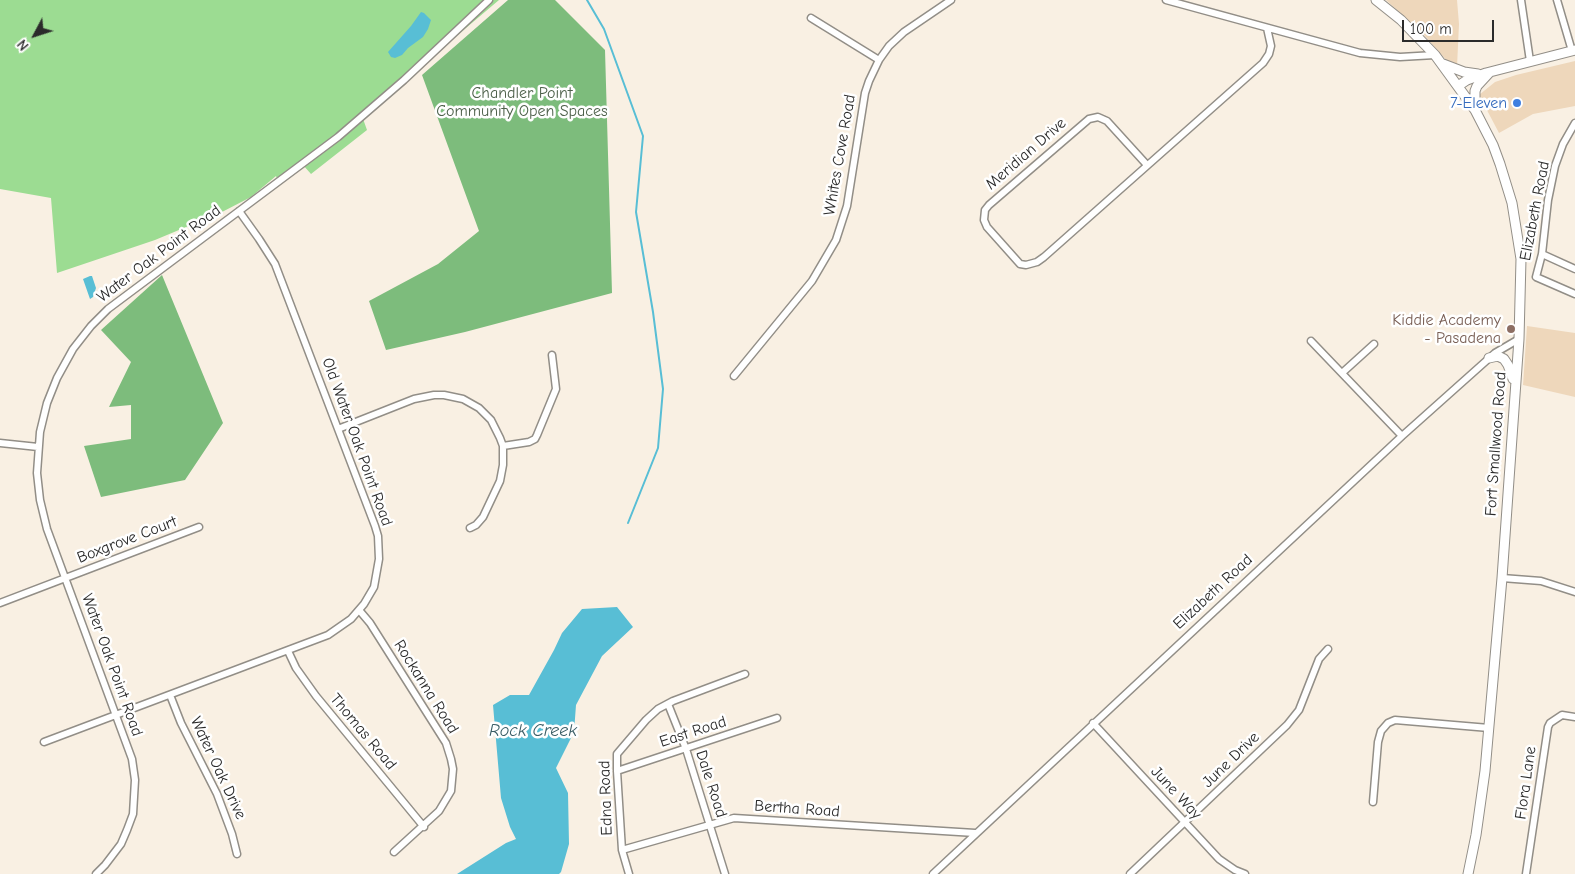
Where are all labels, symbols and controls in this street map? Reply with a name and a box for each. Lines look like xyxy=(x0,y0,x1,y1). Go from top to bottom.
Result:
north arrow xyxy=(10,10,60,60)
scale bar xyxy=(1405,10,1498,42)
text: 100 m xyxy=(1410,20,1452,38)
text: N xyxy=(14,36,33,54)
park label: Chandler Point Community Open Spaces xyxy=(436,83,608,121)
street label: Whites Cove Road xyxy=(820,93,860,217)
place label: 7-Eleven xyxy=(1450,93,1507,113)
marker: 7-Eleven xyxy=(1511,97,1523,109)
street label: Meridian Drive xyxy=(982,114,1070,194)
street label: Elizabeth Road xyxy=(1516,159,1554,263)
street label: Water Oak Point Road xyxy=(93,201,225,307)
place label: Kiddie Academy - Pasadena xyxy=(1392,310,1501,348)
marker: Kiddie Academy - Pasadena xyxy=(1505,323,1517,335)
street label: Old Water Oak Point Road xyxy=(318,355,396,529)
street label: Fort Smallwood Road xyxy=(1481,371,1511,517)
street label: Boxgrove Court xyxy=(74,512,180,568)
street label: Elizabeth Road xyxy=(1169,550,1257,634)
street label: Water Oak Point Road xyxy=(77,591,147,739)
street label: Rockanna Road xyxy=(390,637,462,737)
street label: Thomas Road xyxy=(326,690,400,774)
street label: East Road xyxy=(657,712,729,752)
street label: Water Oak Drive xyxy=(186,714,250,822)
water label: Rock Creek xyxy=(489,720,577,742)
street label: June Drive xyxy=(1198,728,1264,792)
street label: Flora Lane xyxy=(1511,745,1541,821)
street label: Dale Road xyxy=(691,748,731,820)
street label: Edna Road xyxy=(595,760,617,836)
street label: June Way xyxy=(1147,762,1205,824)
street label: Bertha Road xyxy=(754,796,840,822)

